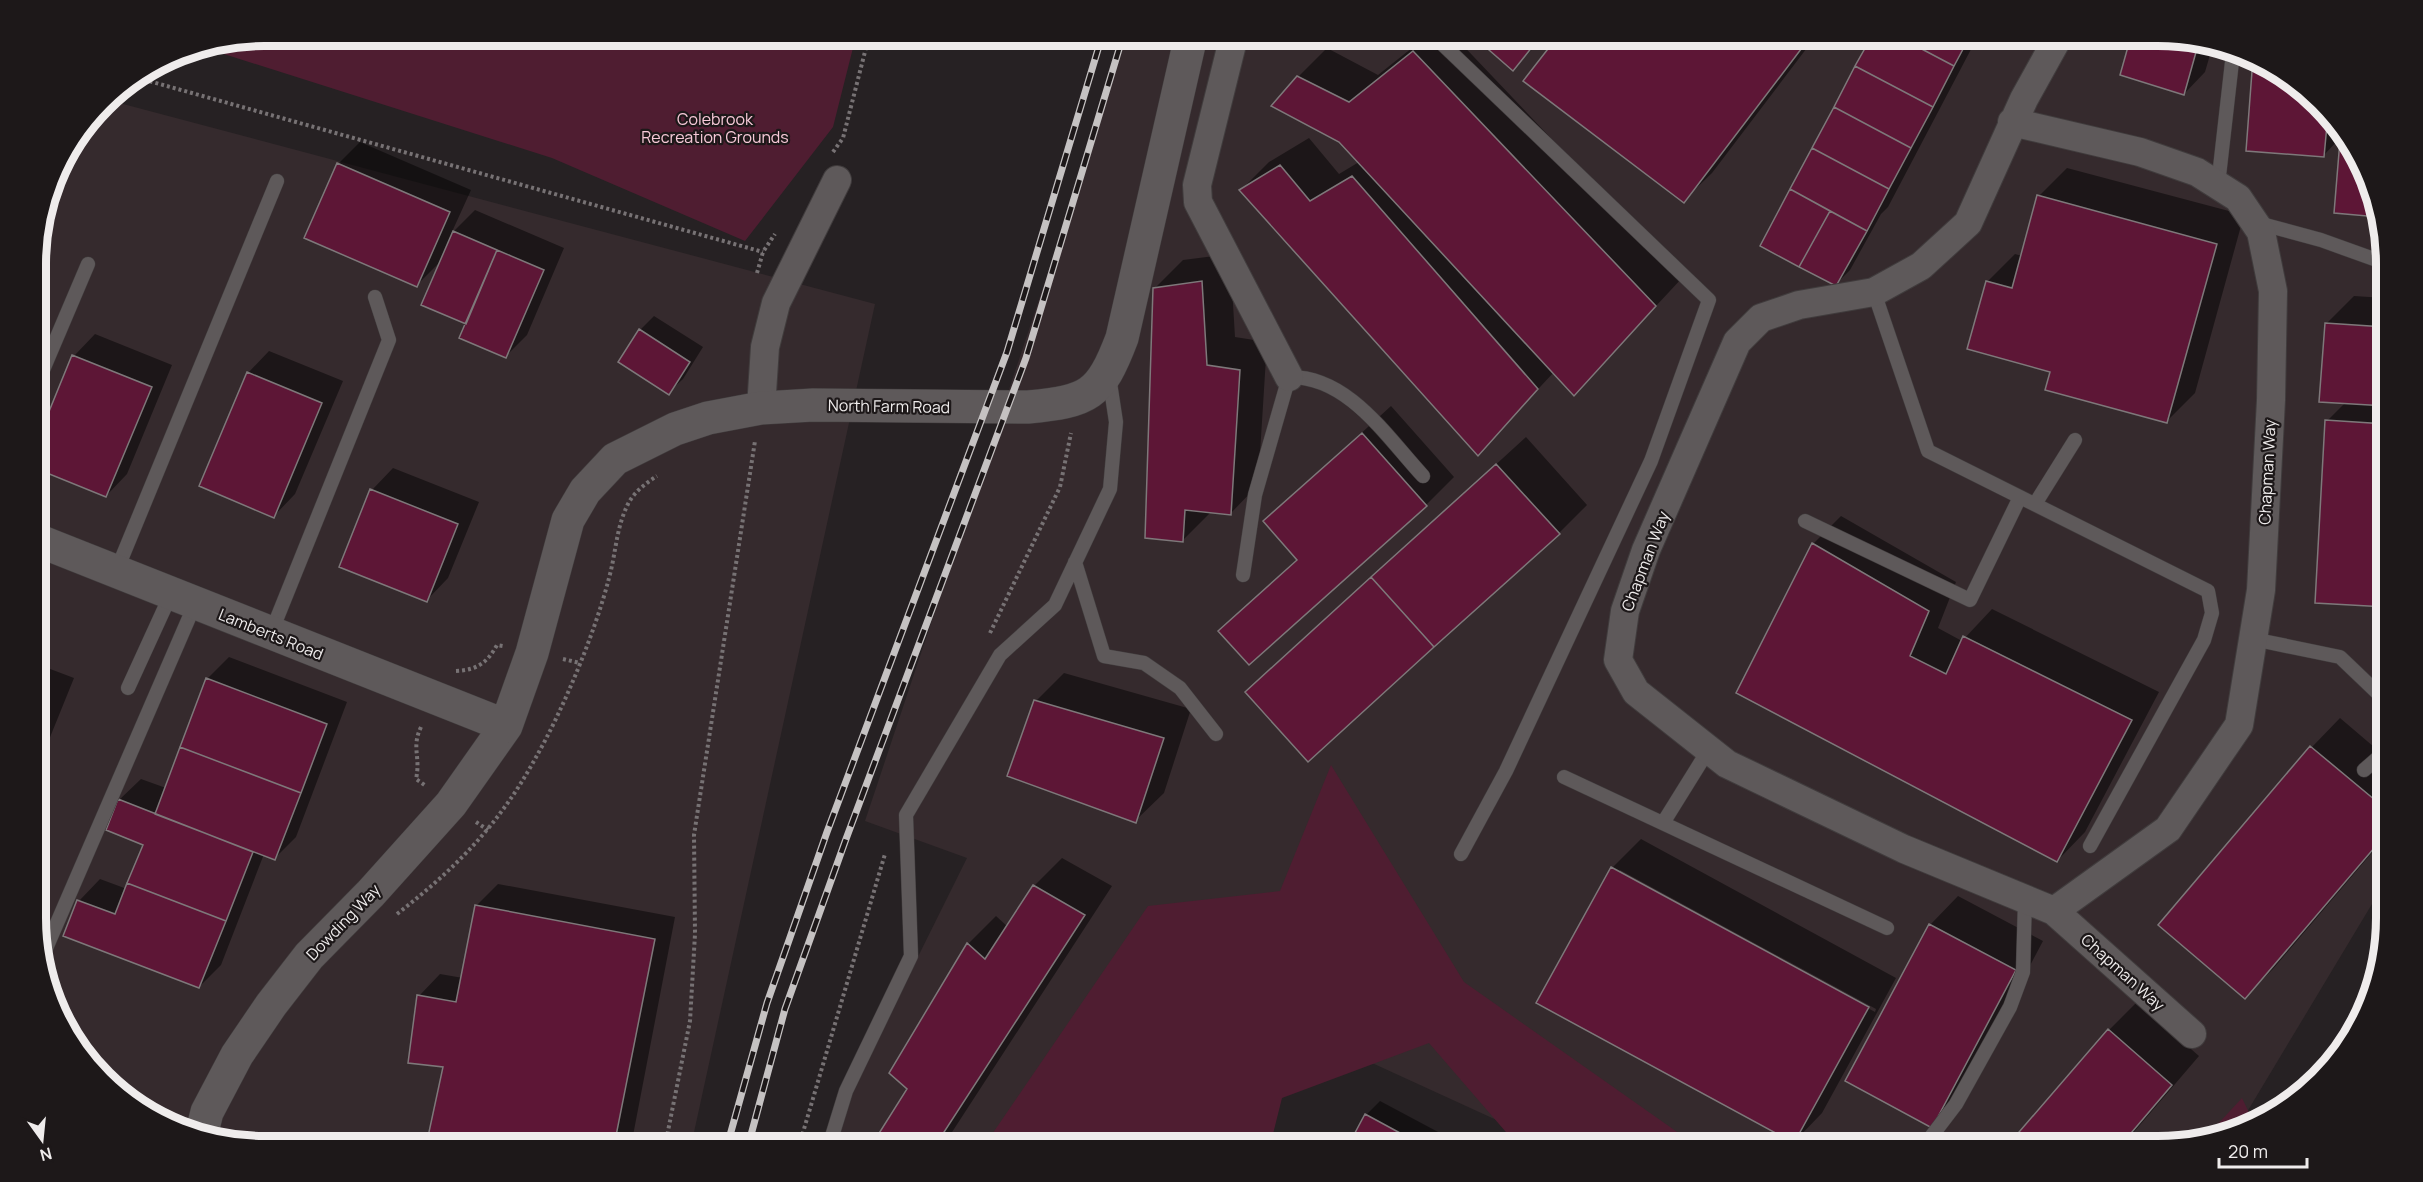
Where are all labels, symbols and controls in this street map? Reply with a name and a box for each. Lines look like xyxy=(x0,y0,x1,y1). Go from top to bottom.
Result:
park label: Colebrook Recreation Grounds xyxy=(641,108,789,148)
street label: North Farm Road xyxy=(828,394,950,418)
street label: Chapman Way xyxy=(2253,418,2281,525)
street label: Chapman Way xyxy=(1616,507,1674,614)
street label: Lamberts Road xyxy=(215,603,327,665)
street label: Dowding Way xyxy=(301,879,385,965)
street label: Chapman Way xyxy=(2076,929,2170,1016)
north arrow xyxy=(12,1110,72,1170)
scale bar xyxy=(2219,1131,2308,1169)
text: 20 m xyxy=(2228,1139,2268,1163)
text: N xyxy=(37,1142,54,1167)

